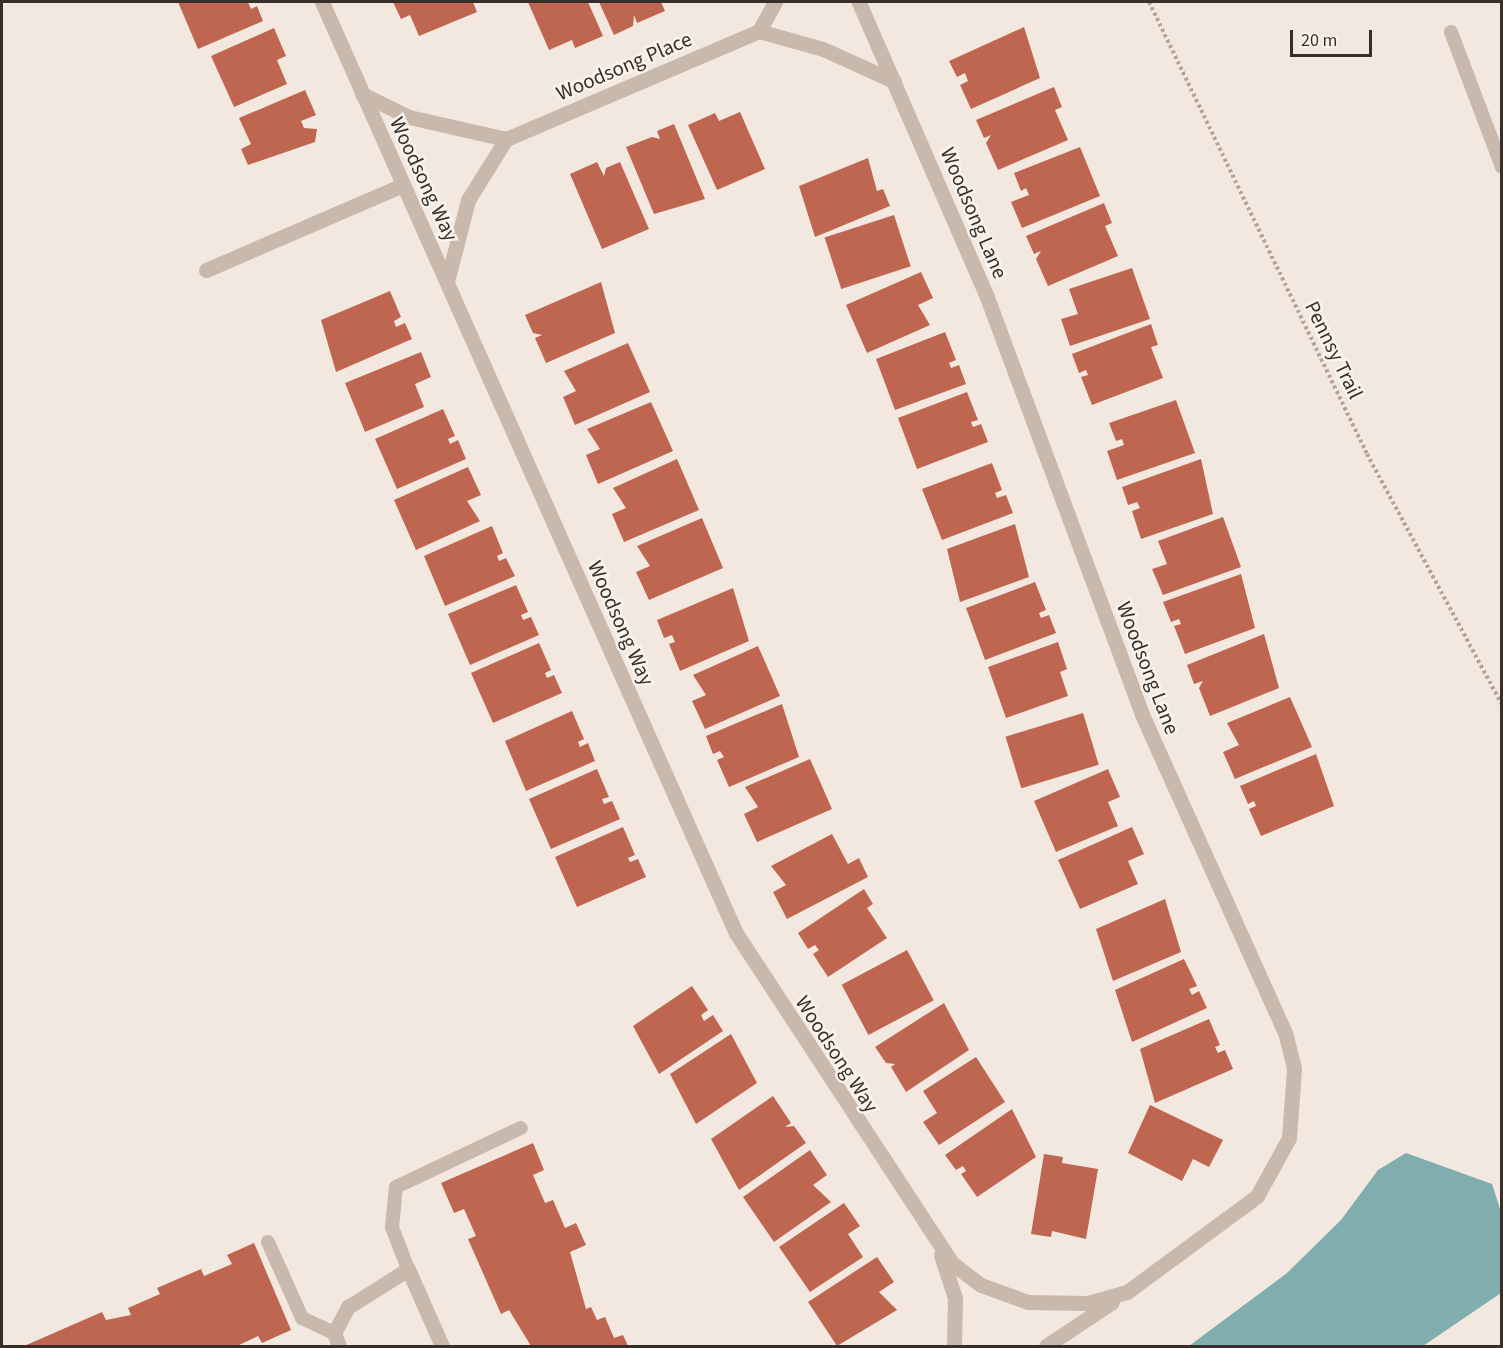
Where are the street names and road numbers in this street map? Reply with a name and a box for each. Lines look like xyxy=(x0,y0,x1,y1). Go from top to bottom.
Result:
street label: Woodsong Place xyxy=(552,26,696,106)
street label: Woodsong Way xyxy=(384,113,464,245)
street label: Woodsong Lane xyxy=(935,144,1013,282)
street label: Pennsy Trail xyxy=(1299,297,1369,403)
street label: Woodsong Way xyxy=(582,557,660,689)
street label: Woodsong Lane xyxy=(1111,598,1185,738)
street label: Woodsong Way xyxy=(790,991,884,1117)

